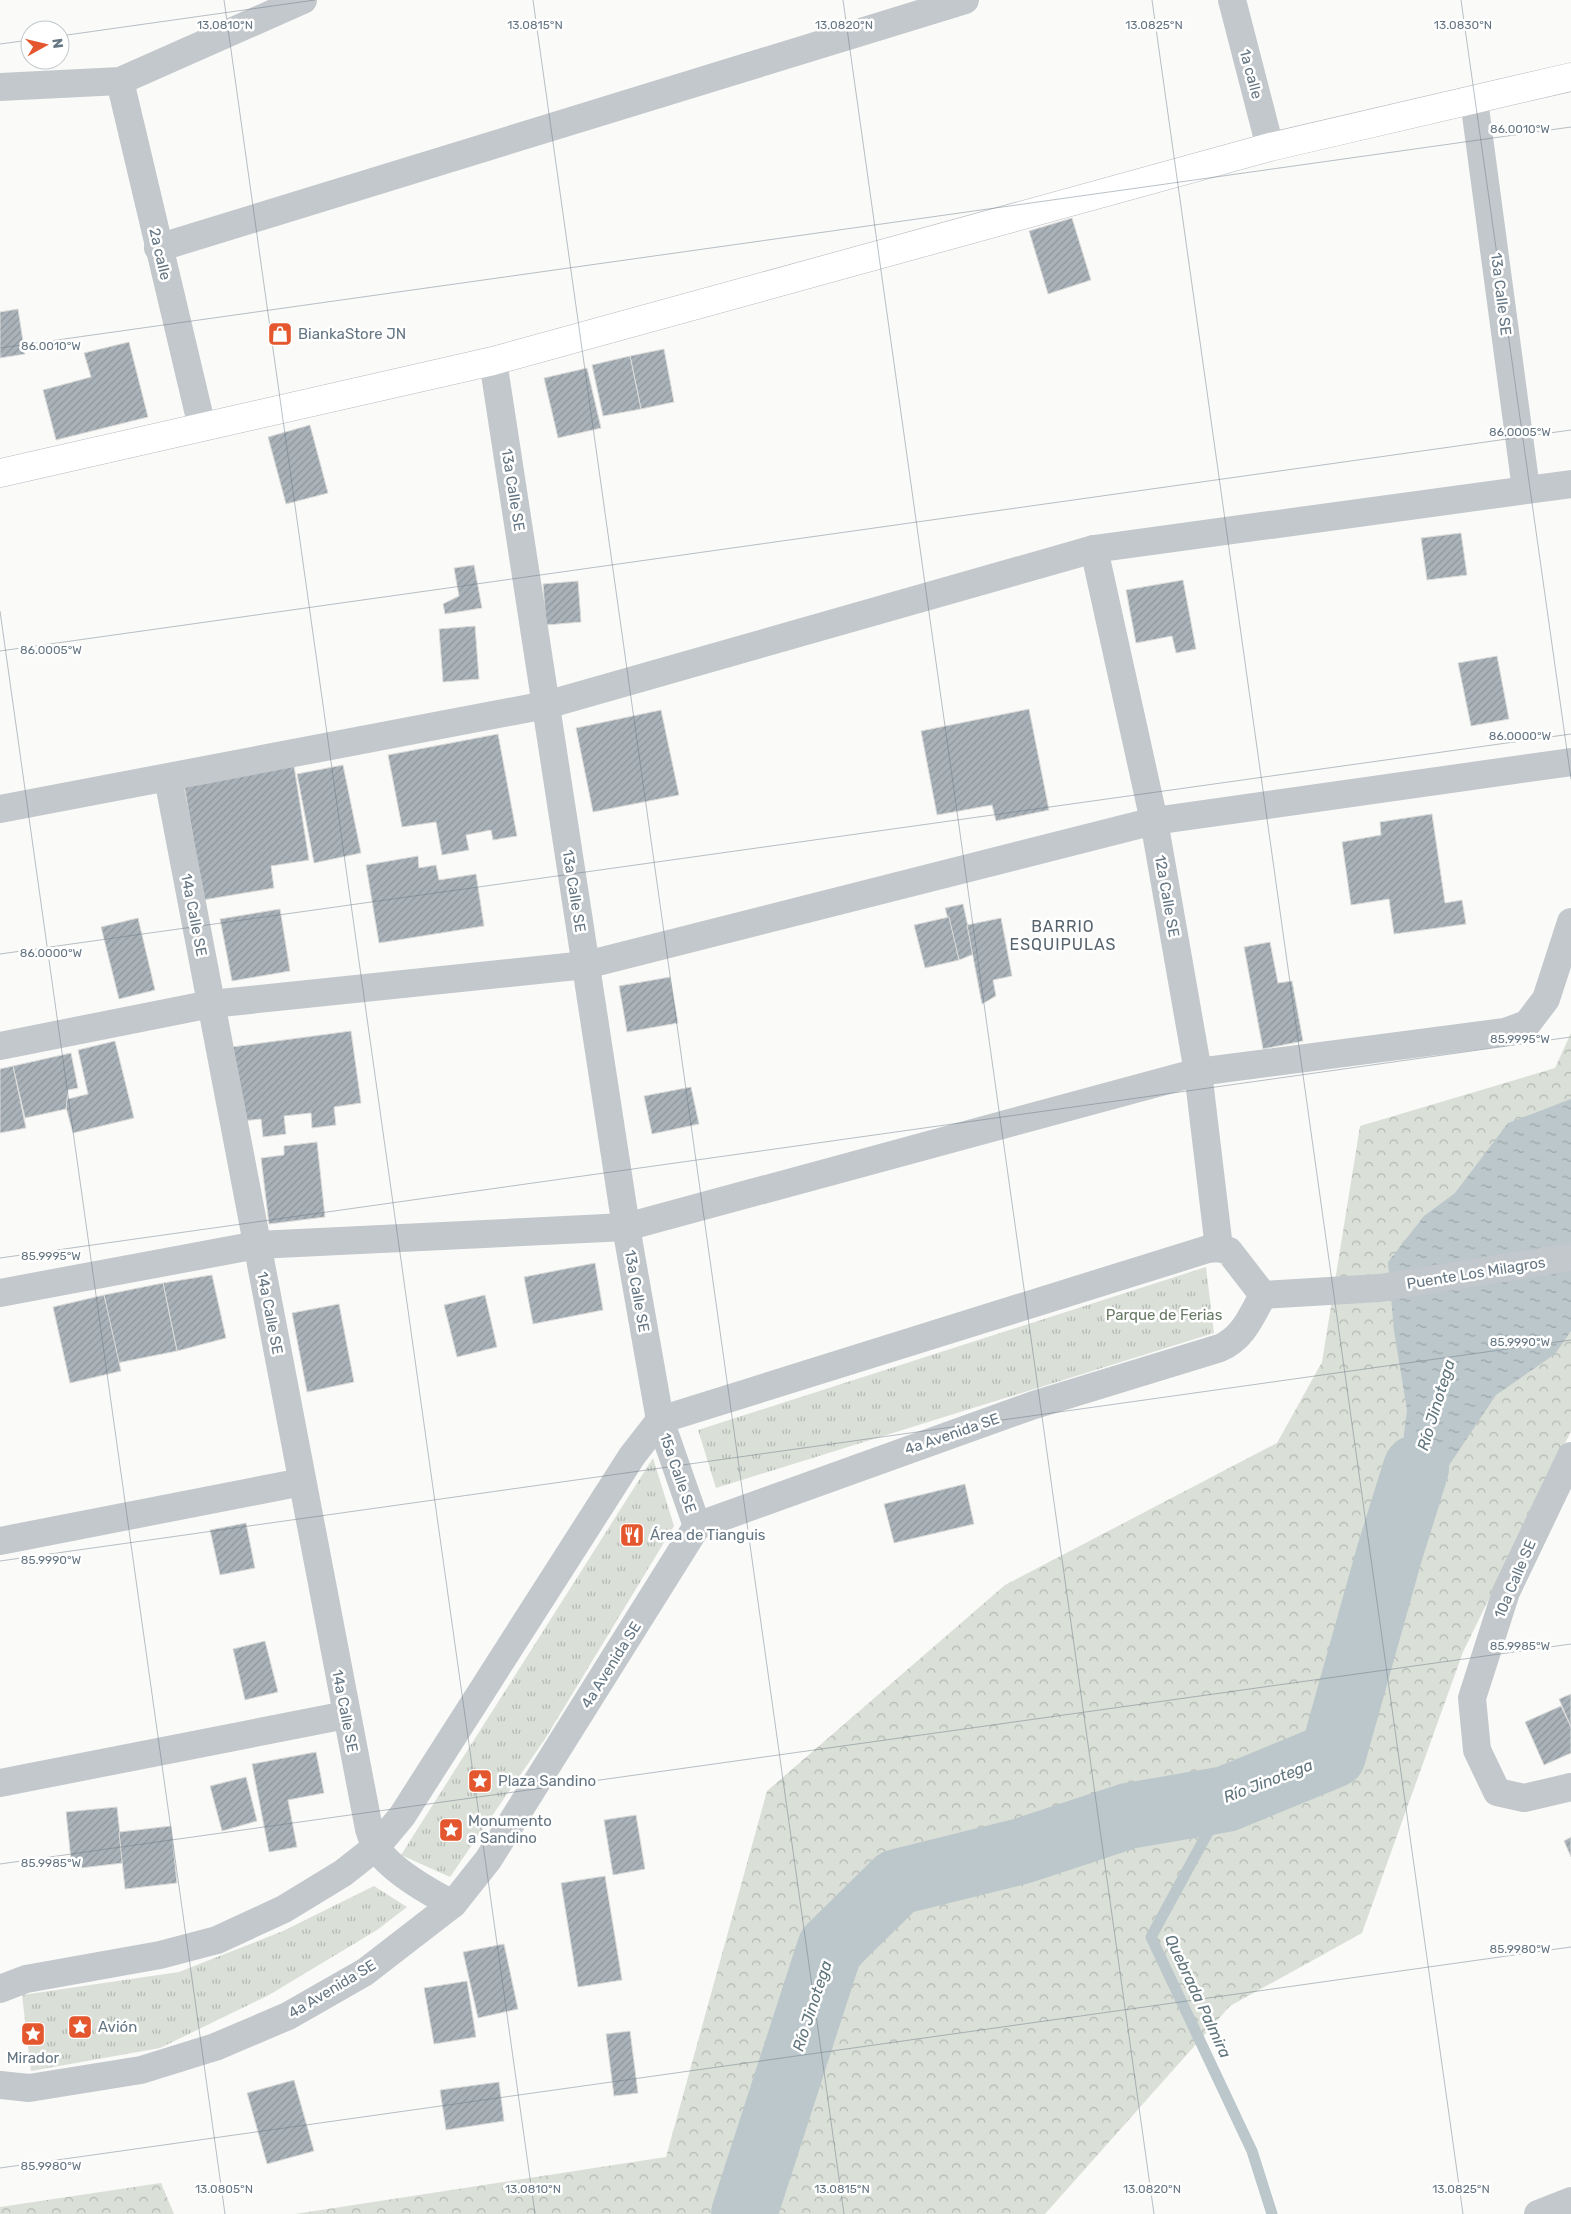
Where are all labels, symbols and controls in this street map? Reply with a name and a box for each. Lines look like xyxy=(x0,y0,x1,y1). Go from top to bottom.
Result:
text: 13.0810°N xyxy=(197,18,253,32)
text: 13.0815°N xyxy=(507,18,563,32)
text: 13.0820°N xyxy=(815,18,873,32)
text: 13.0825°N xyxy=(1125,18,1183,32)
text: 13.0830°N xyxy=(1434,18,1492,32)
north arrow xyxy=(20,20,70,70)
text: N xyxy=(48,37,66,49)
street label: 1a calle xyxy=(1236,47,1266,101)
text: 86.0010°W xyxy=(1490,122,1550,136)
street label: 2a calle xyxy=(145,226,175,282)
street label: 13a Calle SE xyxy=(1487,251,1515,337)
shop icon: BiankaStore JN xyxy=(267,321,293,347)
place label: BiankaStore JN xyxy=(298,325,406,343)
text: 86.0010°W xyxy=(21,339,81,353)
text: 86.0005°W xyxy=(1489,425,1551,439)
street label: 13a Calle SE xyxy=(498,447,528,533)
text: 86.0005°W xyxy=(20,643,82,657)
text: 86.0000°W xyxy=(1489,729,1552,743)
street label: 13a Calle SE xyxy=(559,848,589,934)
street label: 12a Calle SE xyxy=(1151,853,1183,939)
street label: 14a Calle SE xyxy=(177,872,211,958)
district label: BARRIO ESQUIPULAS xyxy=(1009,917,1117,954)
text: 86.0000°W xyxy=(20,946,83,960)
text: 85.9995°W xyxy=(1490,1032,1550,1046)
street label: 13a Calle SE xyxy=(621,1248,653,1334)
text: 85.9995°W xyxy=(21,1249,81,1263)
street label: Puente Los Milagros xyxy=(1405,1253,1547,1293)
street label: 14a Calle SE xyxy=(253,1270,287,1356)
park label: Parque de Ferias xyxy=(1106,1306,1223,1324)
text: 85.9990°W xyxy=(1490,1335,1551,1349)
water label: Río Jinotega xyxy=(1413,1357,1459,1453)
street label: 4a Avenida SE xyxy=(902,1409,1002,1459)
street label: 15a Calle SE xyxy=(656,1431,700,1515)
restaurant icon: Área de Tianguis xyxy=(619,1522,645,1548)
place label: Área de Tianguis xyxy=(650,1526,766,1544)
street label: 10a Calle SE xyxy=(1490,1537,1540,1621)
text: 85.9990°W xyxy=(21,1553,82,1567)
street label: 4a Avenida SE xyxy=(577,1618,645,1712)
text: 85.9985°W xyxy=(1490,1639,1551,1653)
street label: 14a Calle SE xyxy=(328,1668,362,1754)
water label: Río Jinotega xyxy=(1221,1755,1315,1807)
place icon: Plaza Sandino xyxy=(467,1768,493,1794)
place label: Plaza Sandino xyxy=(498,1772,596,1790)
place label: Monumento a Sandino xyxy=(468,1812,552,1847)
place icon: Monumento a Sandino xyxy=(438,1817,464,1843)
text: 85.9985°W xyxy=(21,1856,82,1870)
water label: Quebrada Palmira xyxy=(1161,1931,1235,2061)
text: 85.9980°W xyxy=(1490,1942,1551,1956)
street label: 4a Avenida SE xyxy=(285,1956,379,2022)
water label: Río Jinotega xyxy=(788,1958,836,2054)
place icon: Avión xyxy=(67,2014,93,2040)
place label: Avión xyxy=(98,2018,137,2036)
place icon: Mirador xyxy=(20,2021,46,2047)
place label: Mirador xyxy=(7,2049,60,2067)
text: 85.9980°W xyxy=(21,2159,82,2173)
text: 13.0805°N xyxy=(195,2182,253,2196)
text: 13.0810°N xyxy=(505,2182,561,2196)
text: 13.0815°N xyxy=(814,2182,870,2196)
text: 13.0820°N xyxy=(1123,2182,1181,2196)
text: 13.0825°N xyxy=(1432,2182,1490,2196)

